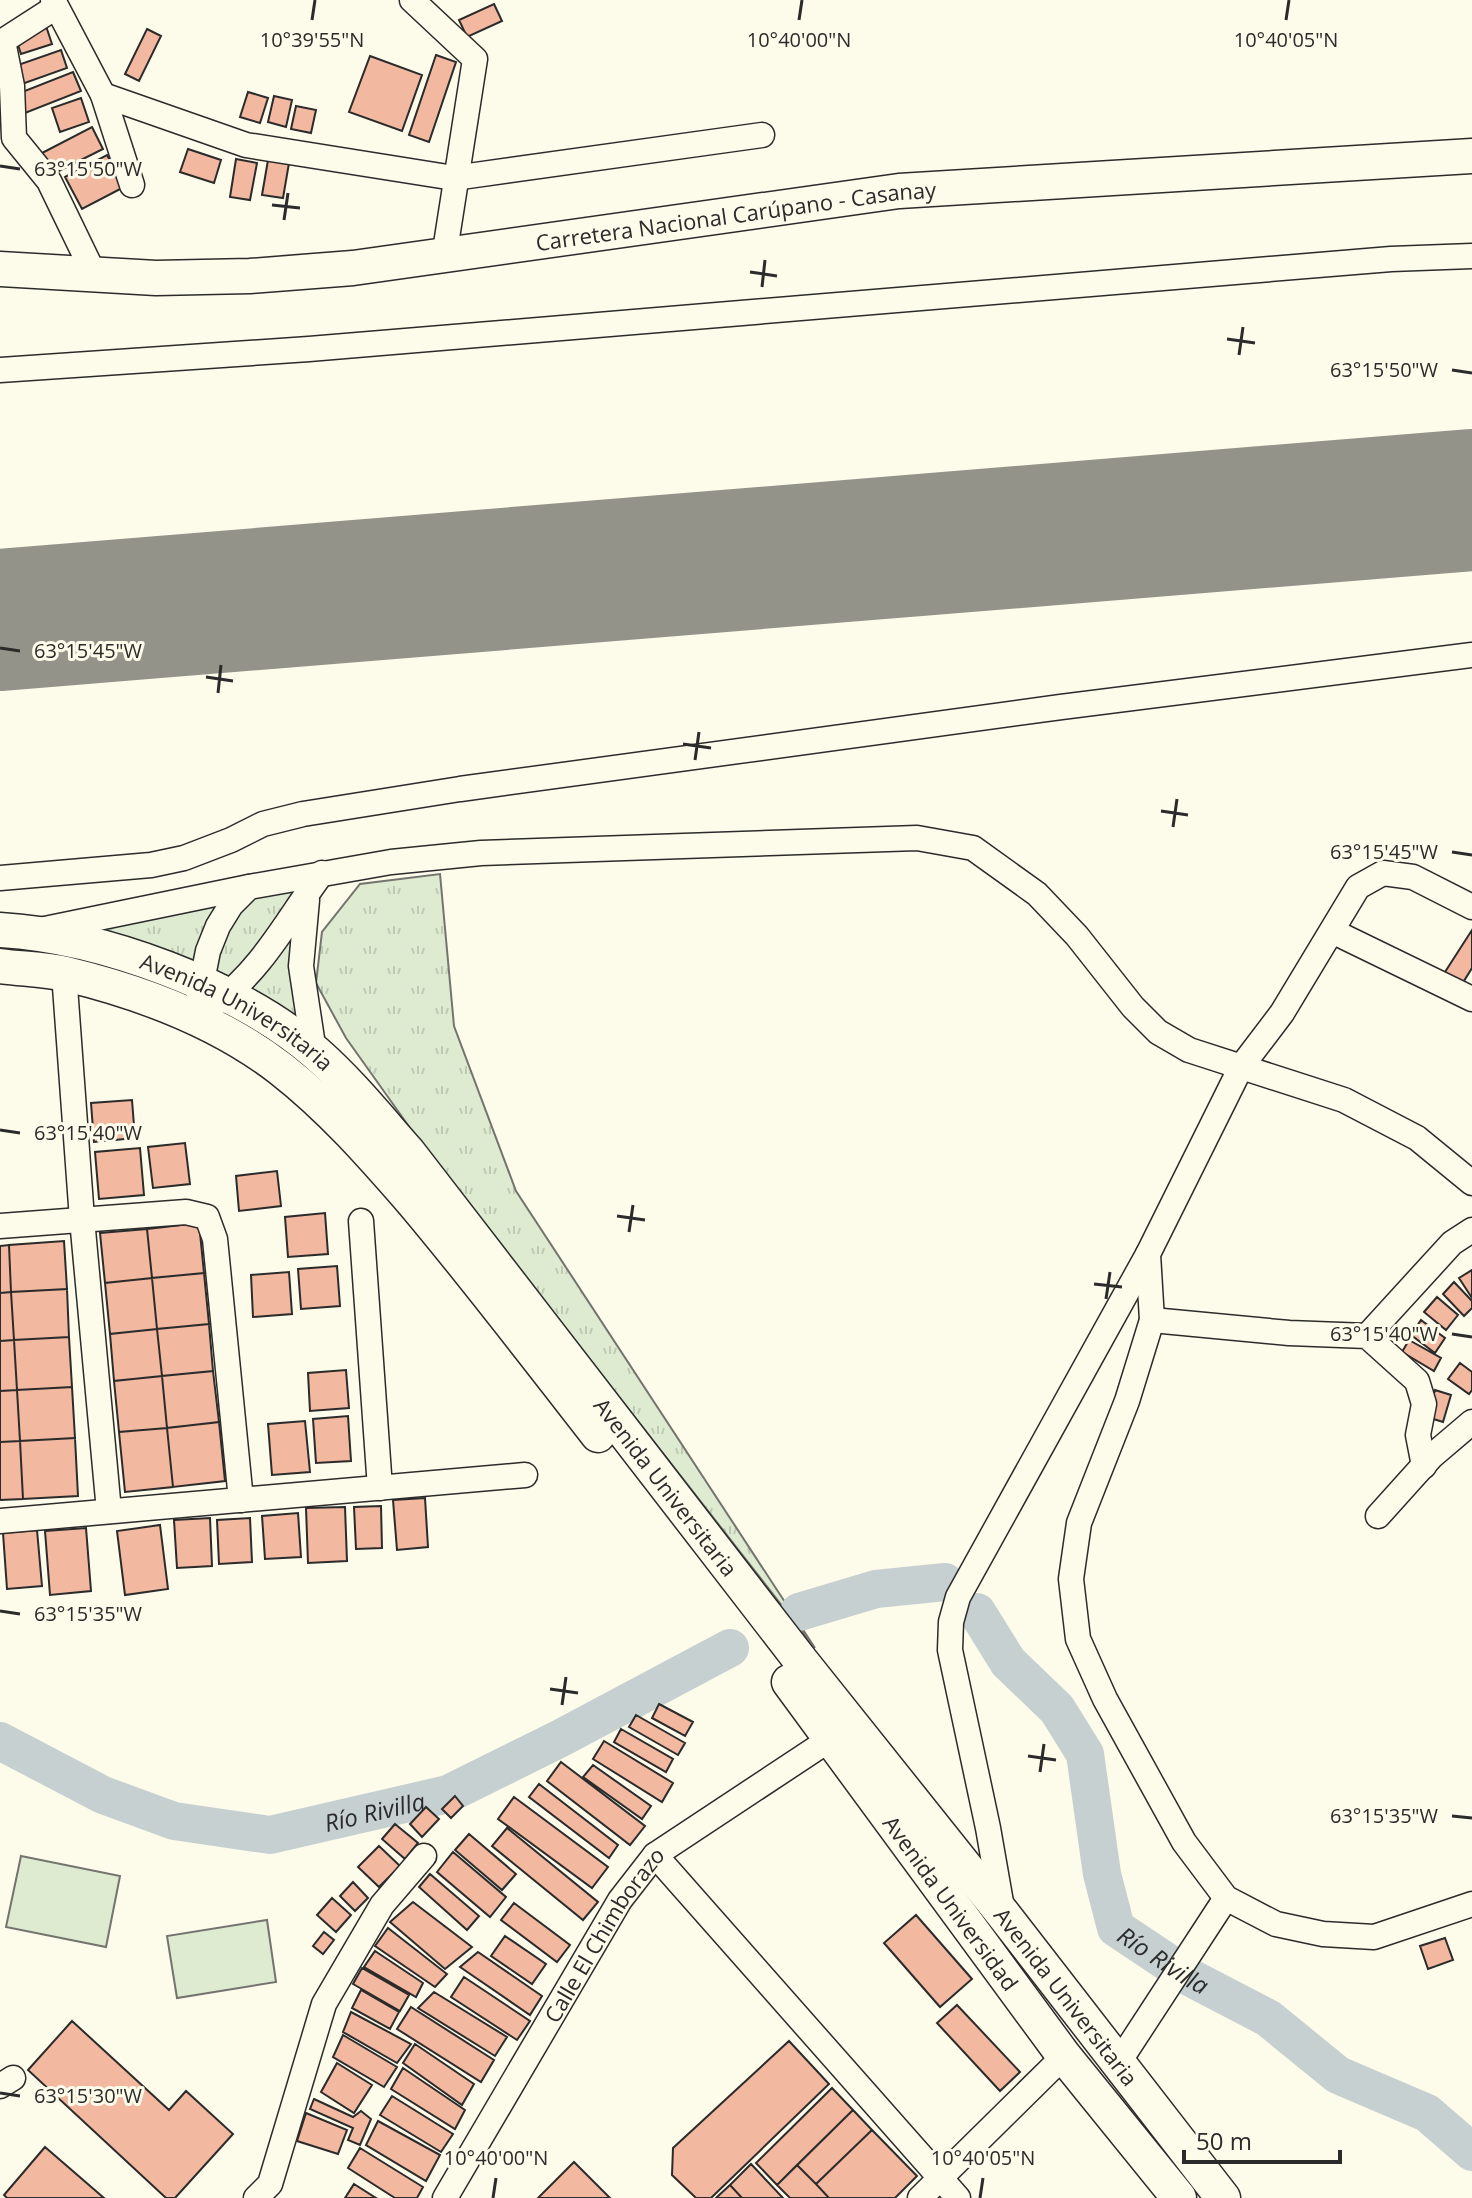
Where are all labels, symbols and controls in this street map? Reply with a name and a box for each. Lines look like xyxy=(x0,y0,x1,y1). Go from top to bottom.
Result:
text: 10°39'55"N xyxy=(260,26,364,53)
text: 10°40'00"N xyxy=(747,26,851,53)
text: 10°40'05"N xyxy=(1234,26,1338,53)
text: 63°15'50"W xyxy=(34,155,143,182)
street label: Carretera Nacional Carúpano - Casanay xyxy=(534,174,938,257)
text: 63°15'50"W xyxy=(1330,356,1439,383)
text: 63°15'45"W xyxy=(34,637,143,664)
text: 63°15'45"W xyxy=(1330,838,1439,865)
street label: Avenida Universitaria xyxy=(137,945,340,1077)
text: 63°15'40"W xyxy=(34,1119,143,1146)
text: 63°15'40"W xyxy=(1330,1320,1439,1347)
street label: Avenida Universitaria xyxy=(588,1391,745,1582)
text: 63°15'35"W xyxy=(34,1600,143,1627)
water label: Río Rivilla xyxy=(321,1783,428,1839)
text: 63°15'35"W xyxy=(1330,1802,1439,1829)
street label: Avenida Universidad xyxy=(877,1809,1026,1996)
street label: Calle El Chimborazo xyxy=(536,1839,669,2028)
street label: Avenida Universitaria xyxy=(988,1901,1145,2092)
water label: Río Rivilla xyxy=(1112,1918,1215,2001)
text: 63°15'30"W xyxy=(34,2082,143,2109)
scale bar xyxy=(1184,2114,1340,2164)
text: 50 m xyxy=(1196,2124,1252,2157)
text: 10°40'00"N xyxy=(444,2144,548,2171)
text: 10°40'05"N xyxy=(931,2144,1035,2171)

